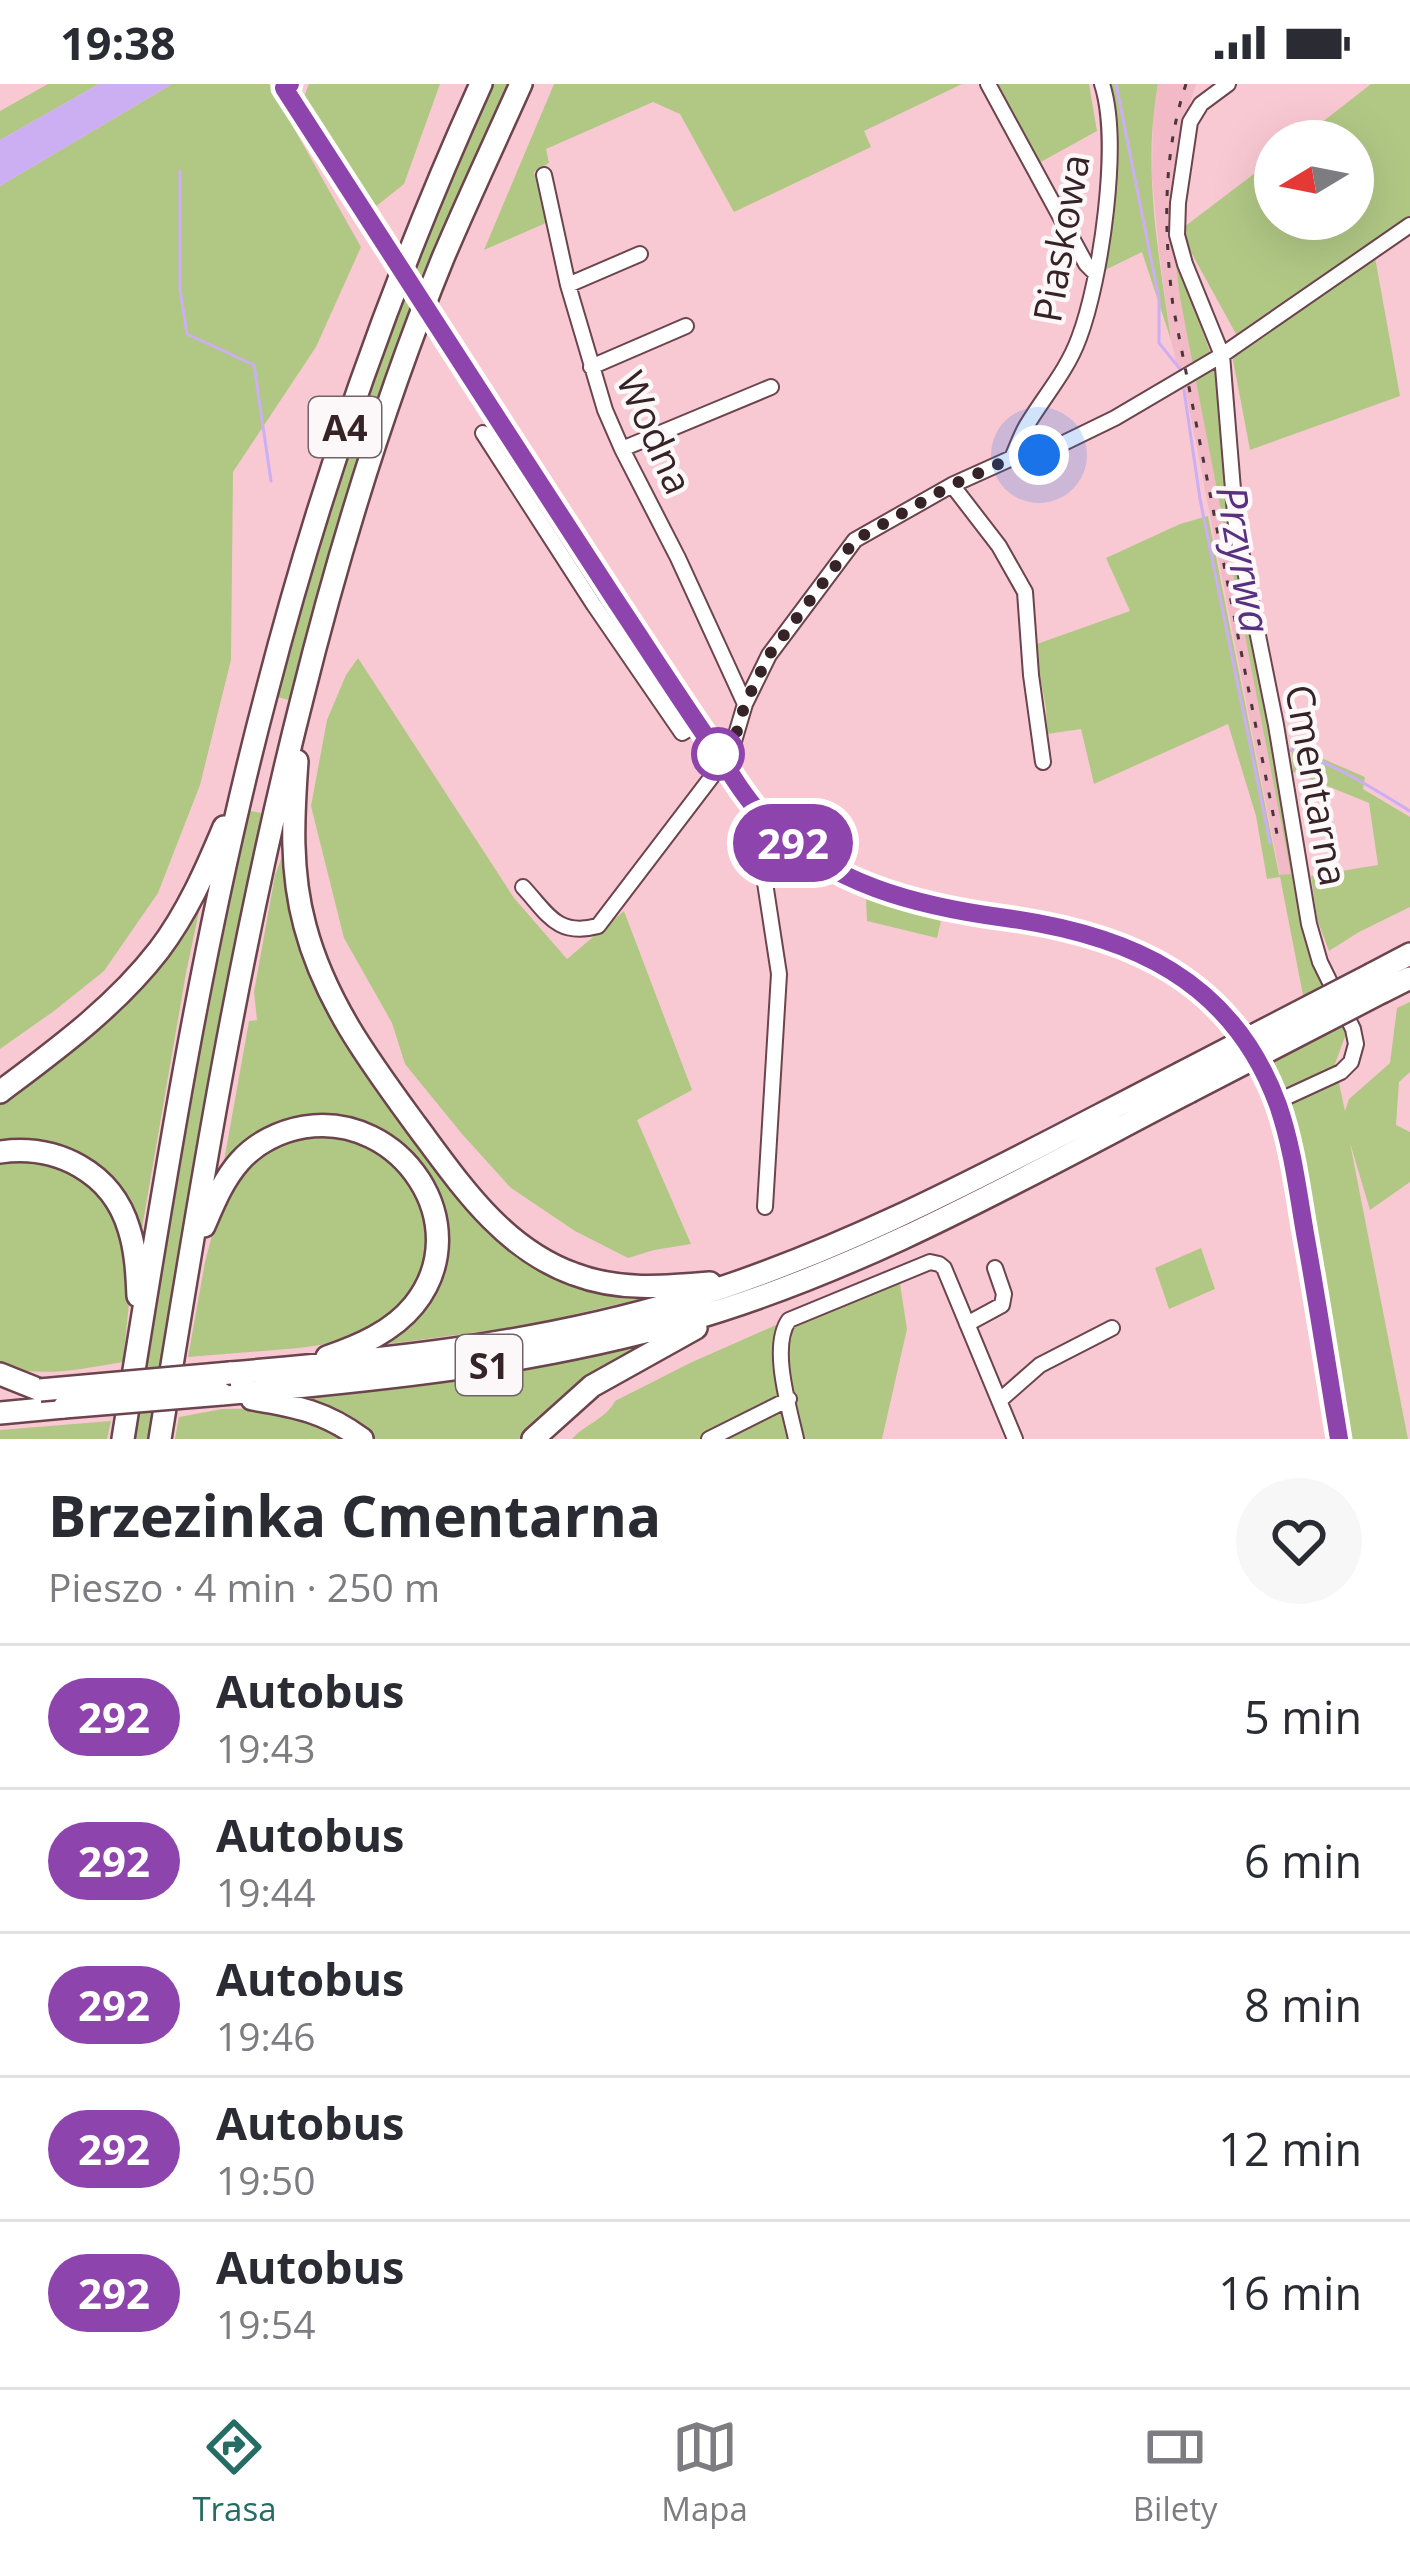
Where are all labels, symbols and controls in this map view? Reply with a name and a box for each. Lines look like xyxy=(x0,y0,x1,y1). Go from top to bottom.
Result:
text: 19:38 xyxy=(60,12,176,73)
north arrow xyxy=(1254,120,1374,240)
map controls xyxy=(1254,120,1374,240)
street label: Piaskowa xyxy=(1019,150,1101,326)
street label: Wodna xyxy=(606,362,706,502)
road number: A4 xyxy=(309,397,381,457)
your location xyxy=(1009,425,1069,485)
water label: Przyrwa xyxy=(1204,481,1286,637)
street label: Cmentarna xyxy=(1274,680,1362,890)
unlabelled marker xyxy=(693,729,743,779)
line badge: 292 xyxy=(724,804,862,882)
text: 292 xyxy=(757,814,829,871)
road number: S1 xyxy=(456,1335,522,1395)
text: Brzezinka Cmentarna xyxy=(48,1476,661,1554)
button: heart xyxy=(1236,1478,1362,1604)
text: Pieszo · 4 min · 250 m xyxy=(48,1560,440,1613)
text: Autobus xyxy=(216,1660,404,1721)
text: 5 min xyxy=(1244,1686,1362,1747)
text: 292 xyxy=(78,1688,150,1745)
text: 19:43 xyxy=(216,1721,315,1774)
text: Autobus xyxy=(216,1804,404,1865)
text: 6 min xyxy=(1244,1830,1362,1891)
text: 292 xyxy=(78,1832,150,1889)
text: 19:44 xyxy=(216,1865,315,1918)
text: Autobus xyxy=(216,1948,404,2009)
text: 8 min xyxy=(1244,1974,1362,2035)
text: 292 xyxy=(78,1976,150,2033)
text: 19:46 xyxy=(216,2009,315,2062)
text: Autobus xyxy=(216,2092,404,2153)
text: 12 min xyxy=(1218,2118,1362,2179)
text: 292 xyxy=(78,2120,150,2177)
text: 19:50 xyxy=(216,2153,315,2206)
text: Autobus xyxy=(216,2236,404,2297)
text: 16 min xyxy=(1218,2262,1362,2323)
text: 292 xyxy=(78,2264,150,2321)
text: 19:54 xyxy=(216,2297,315,2350)
tab: Trasa xyxy=(192,2414,277,2531)
tab: Mapa xyxy=(661,2414,748,2531)
tab: Bilety xyxy=(1133,2414,1218,2531)

